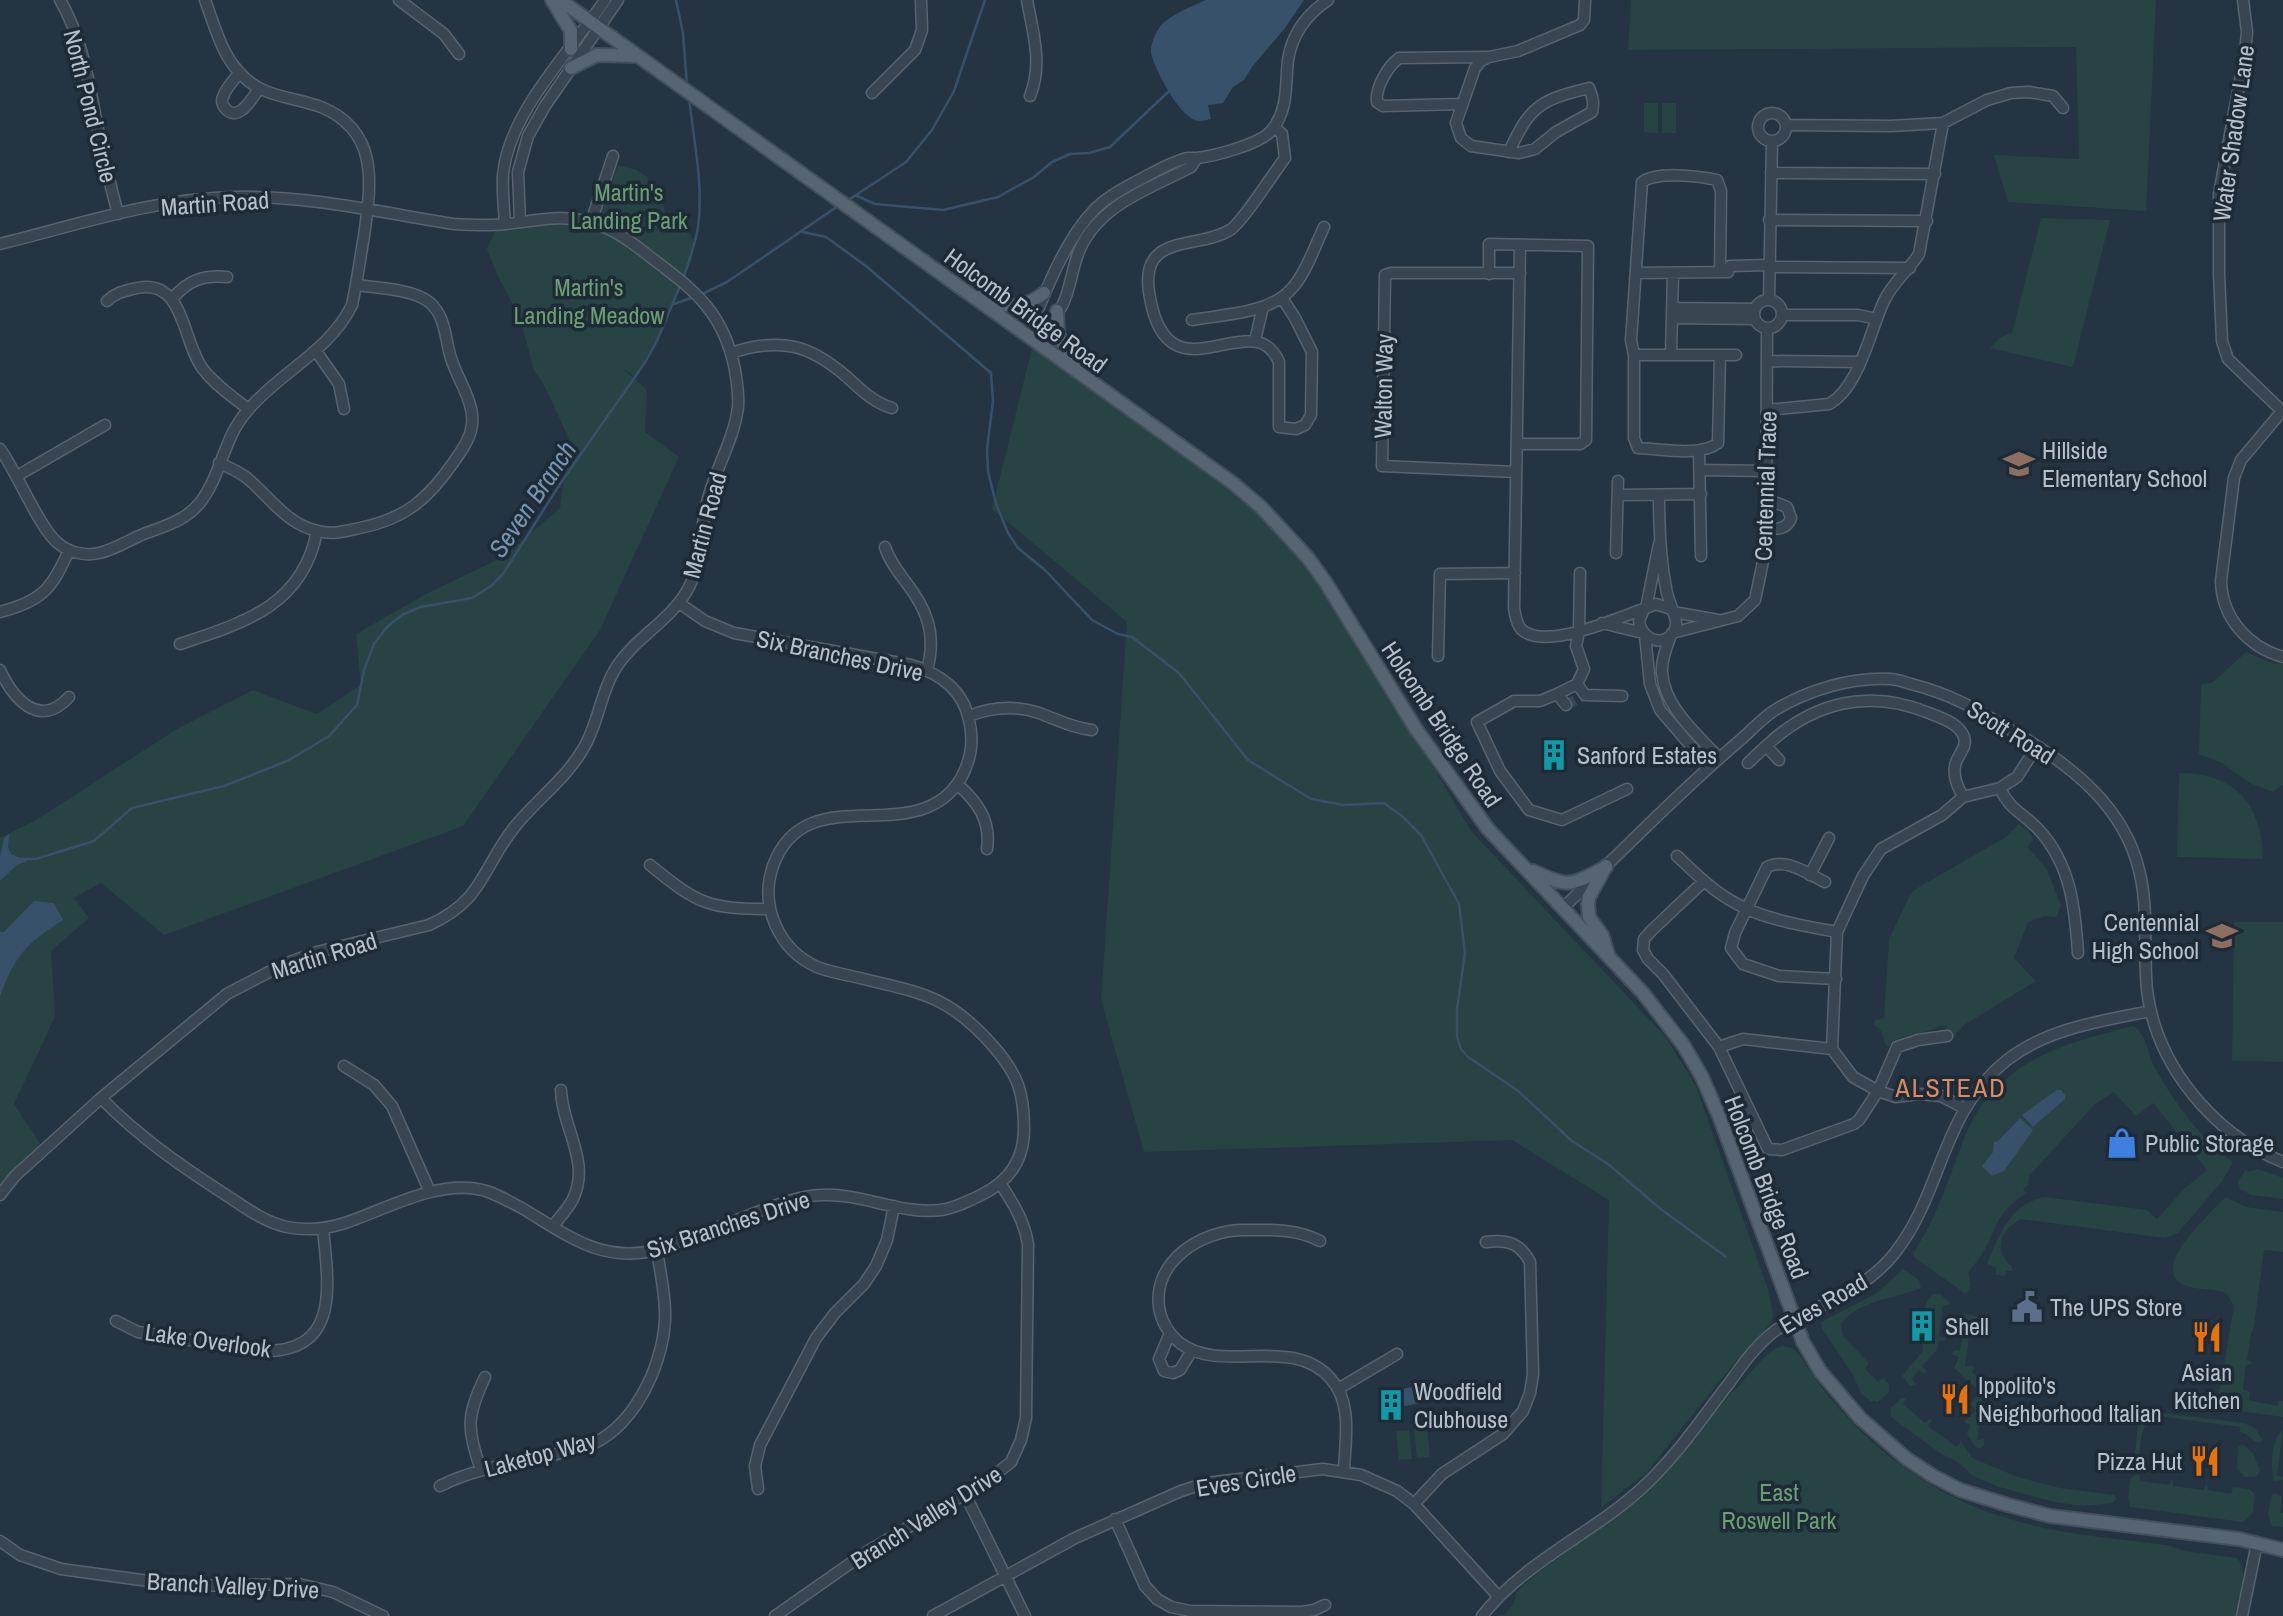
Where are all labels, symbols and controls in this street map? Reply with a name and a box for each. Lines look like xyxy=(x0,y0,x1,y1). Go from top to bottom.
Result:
street label: North Pond Circle xyxy=(57,26,125,186)
street label: Water Shadow Lane xyxy=(2205,43,2261,223)
park label: Martin's Landing Park xyxy=(570,176,688,236)
street label: Martin Road xyxy=(160,183,270,223)
street label: Holcomb Bridge Road xyxy=(938,240,1114,380)
park label: Martin's Landing Meadow xyxy=(514,271,665,331)
street label: Walton Way xyxy=(1366,333,1400,439)
street label: Centennial Trace xyxy=(1746,411,1784,561)
water label: Seven Branch xyxy=(480,434,584,564)
place label: Hillside Elementary School xyxy=(2042,434,2207,494)
school or university icon: Hillside Elementary School xyxy=(2002,447,2036,481)
street label: Martin Road xyxy=(675,469,733,581)
street label: Six Branches Drive xyxy=(754,622,926,688)
street label: Holcomb Bridge Road xyxy=(1375,635,1509,813)
street label: Scott Road xyxy=(1961,693,2061,771)
building icon: Sanford Estates xyxy=(1537,738,1571,772)
place label: Sanford Estates xyxy=(1577,739,1717,771)
place label: Centennial High School xyxy=(2092,906,2199,966)
school or university icon: Centennial High School xyxy=(2205,919,2239,953)
street label: Martin Road xyxy=(268,924,380,986)
district label: ALSTEAD xyxy=(1894,1070,2007,1105)
street label: Holcomb Bridge Road xyxy=(1717,1091,1817,1283)
shop icon: Public Storage xyxy=(2105,1126,2139,1160)
place label: Public Storage xyxy=(2145,1127,2274,1159)
street label: Six Branches Drive xyxy=(642,1183,814,1265)
street label: Eves Road xyxy=(1773,1265,1873,1341)
public building icon: The UPS Store xyxy=(2010,1290,2044,1324)
place label: The UPS Store xyxy=(2050,1291,2182,1323)
building icon: Shell xyxy=(1905,1309,1939,1343)
place label: Shell xyxy=(1945,1310,1989,1342)
street label: Lake Overlook xyxy=(143,1315,273,1365)
restaurant icon: Asian Kitchen xyxy=(2190,1320,2224,1354)
place label: Asian Kitchen xyxy=(2174,1356,2240,1416)
place label: Ippolito's Neighborhood Italian xyxy=(1978,1369,2162,1429)
place label: Woodfield Clubhouse xyxy=(1414,1375,1508,1435)
restaurant icon: Ippolito's Neighborhood Italian xyxy=(1938,1382,1972,1416)
building icon: Woodfield Clubhouse xyxy=(1374,1388,1408,1422)
street label: Laketop Way xyxy=(481,1424,599,1484)
restaurant icon: Pizza Hut xyxy=(2188,1444,2222,1478)
place label: Pizza Hut xyxy=(2097,1445,2183,1477)
street label: Eves Circle xyxy=(1194,1456,1298,1504)
street label: Branch Valley Drive xyxy=(844,1458,1008,1576)
park label: East Roswell Park xyxy=(1722,1476,1837,1536)
street label: Branch Valley Drive xyxy=(146,1565,320,1605)

